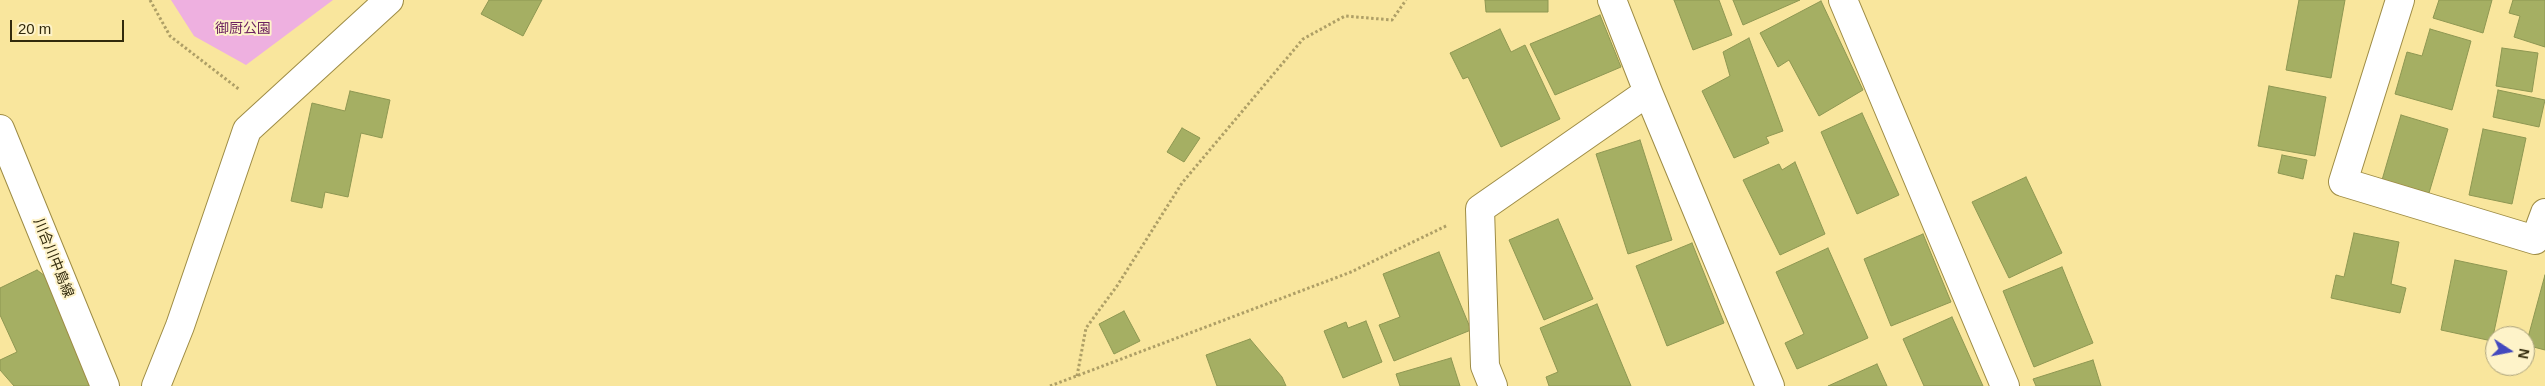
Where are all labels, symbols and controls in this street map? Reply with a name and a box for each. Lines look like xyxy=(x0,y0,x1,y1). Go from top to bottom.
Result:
scale bar xyxy=(12,10,126,42)
text: 20 m xyxy=(18,20,51,37)
park label: 御厨公園 xyxy=(215,21,271,37)
street label: 川合川中島線 xyxy=(29,216,77,300)
north arrow xyxy=(2485,326,2535,376)
text: N xyxy=(2515,347,2533,360)

